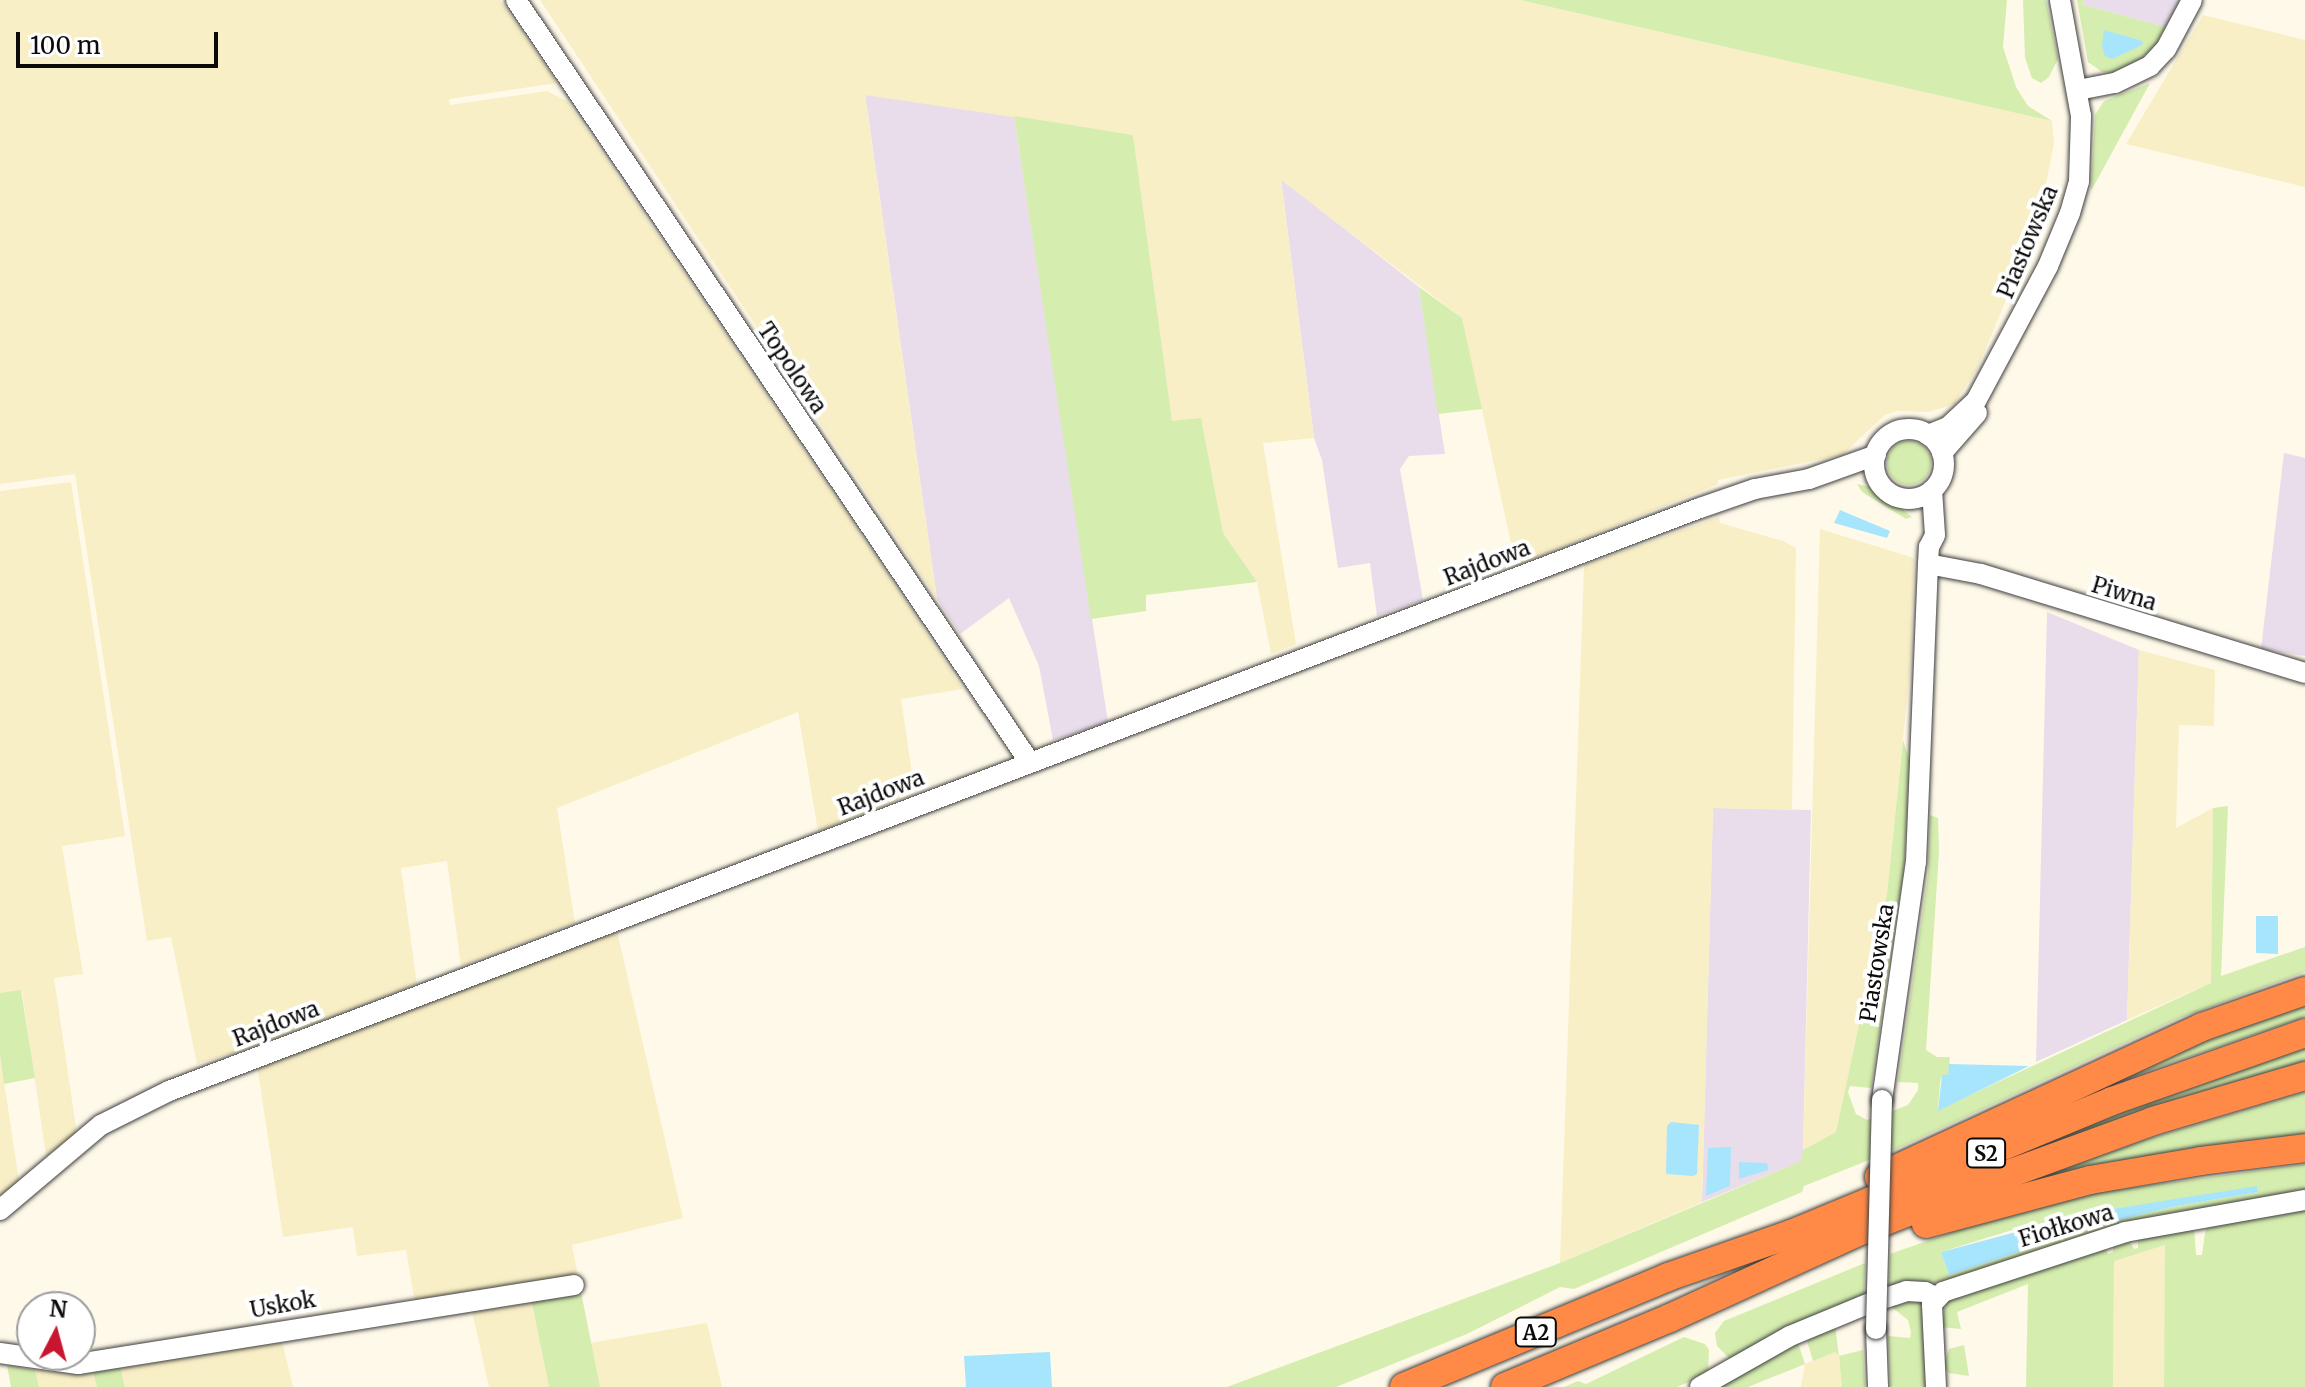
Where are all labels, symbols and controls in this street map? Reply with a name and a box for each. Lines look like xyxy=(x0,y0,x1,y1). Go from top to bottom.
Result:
scale bar xyxy=(20,16,222,66)
text: 100 m xyxy=(30,30,100,61)
street label: Piastowska xyxy=(1992,182,2064,302)
street label: Topolowa xyxy=(752,317,832,419)
street label: Rajdowa xyxy=(1440,535,1534,591)
street label: Piwna xyxy=(2088,572,2160,616)
street label: Rajdowa xyxy=(834,765,928,821)
street label: Piastowska xyxy=(1855,902,1899,1024)
street label: Rajdowa xyxy=(229,996,323,1052)
road number: S2 xyxy=(1966,1137,2006,1169)
street label: Fiołkowa xyxy=(2016,1199,2116,1253)
street label: Uskok xyxy=(248,1286,318,1324)
north arrow xyxy=(16,1291,96,1371)
text: N xyxy=(48,1294,68,1324)
road number: A2 xyxy=(1514,1316,1558,1348)

